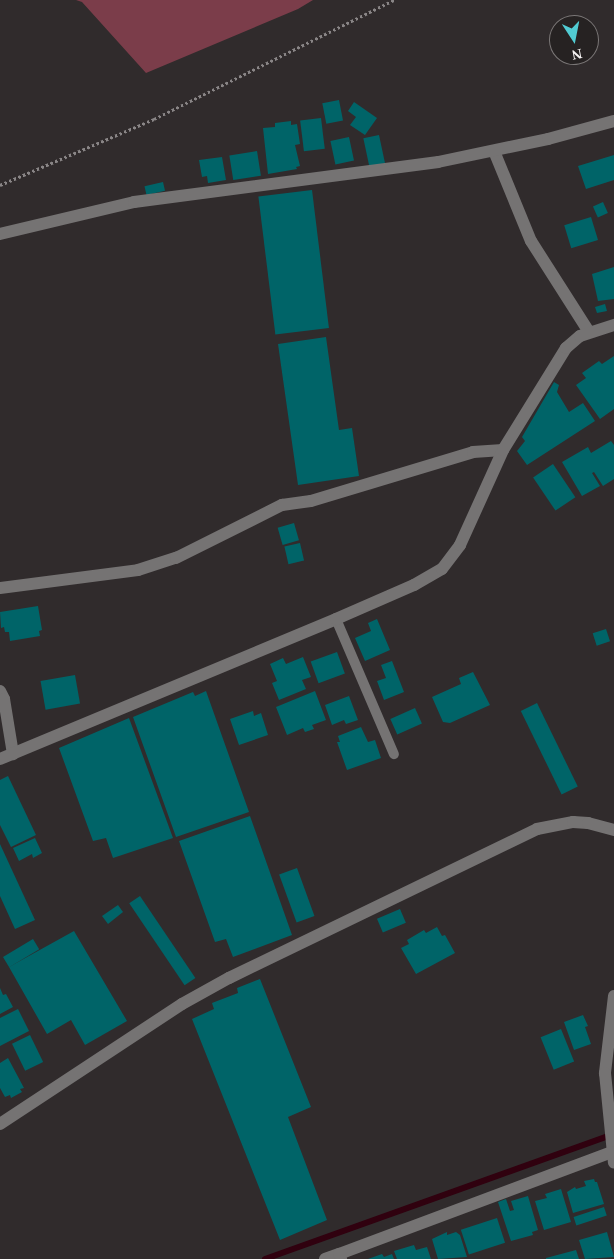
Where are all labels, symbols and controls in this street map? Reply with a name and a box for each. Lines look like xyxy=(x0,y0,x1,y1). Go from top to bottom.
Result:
north arrow xyxy=(549,15,599,65)
text: N xyxy=(570,46,583,63)

